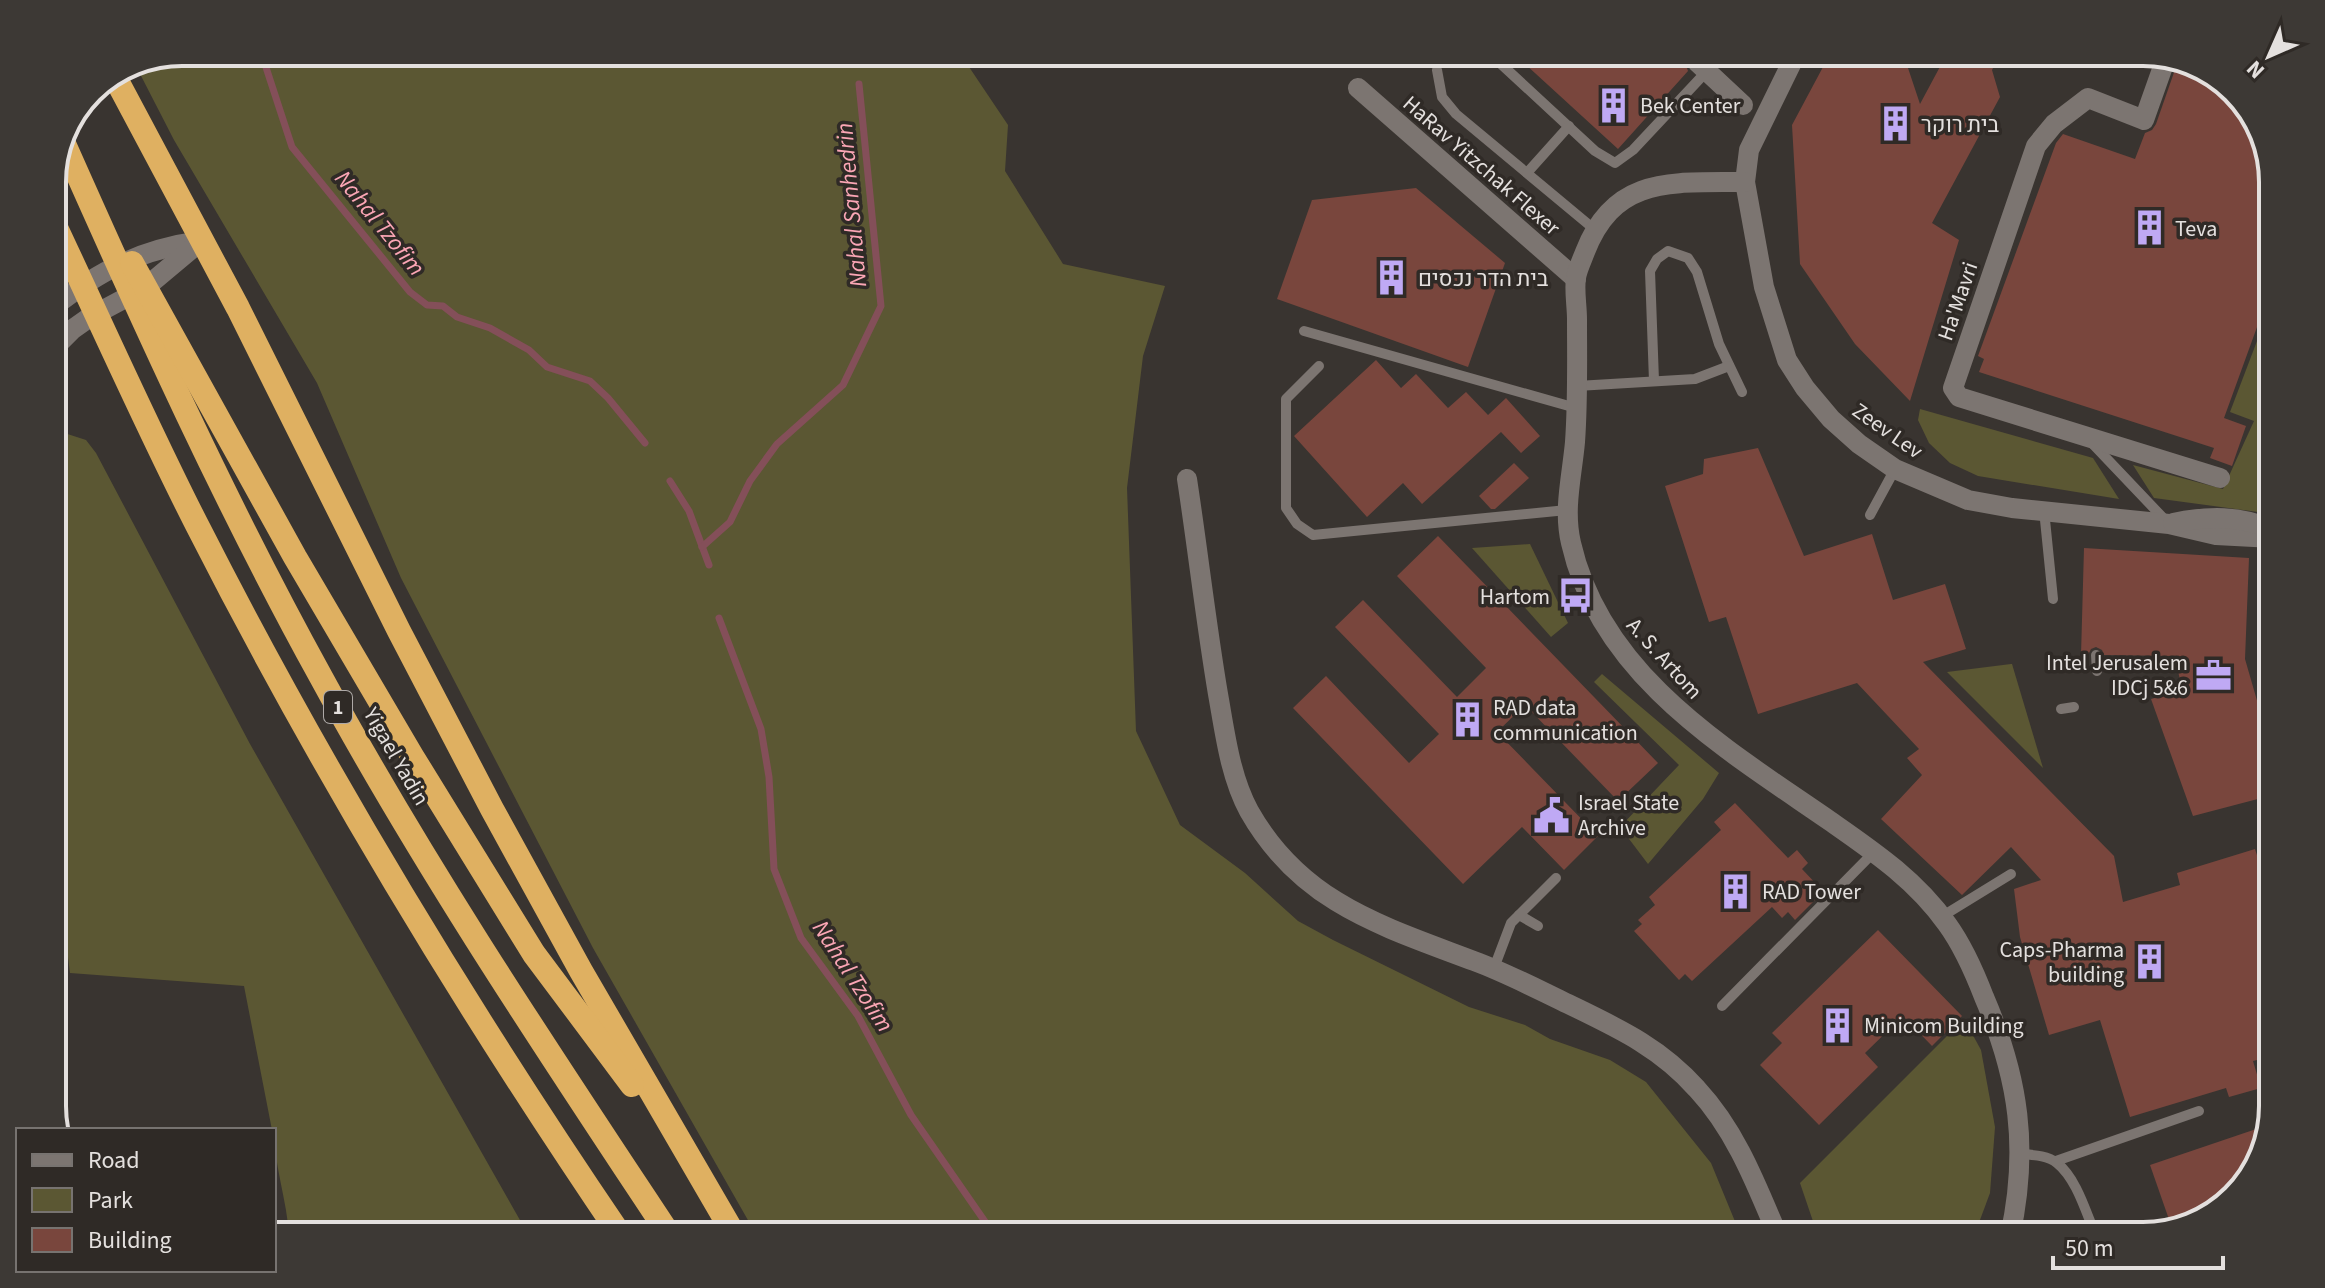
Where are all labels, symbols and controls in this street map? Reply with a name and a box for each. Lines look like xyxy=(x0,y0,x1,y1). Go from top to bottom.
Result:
north arrow xyxy=(2229,16,2309,96)
text: N xyxy=(2239,53,2272,86)
building icon: Bek Center xyxy=(1595,86,1633,124)
street label: HaRav Yitzchak Flexer xyxy=(1395,88,1567,244)
place label: Bek Center xyxy=(1640,90,1741,122)
building icon: בית רוקר xyxy=(1876,105,1914,143)
place label: בית רוקר xyxy=(1921,109,2000,141)
water label: Nahal Sanhedrin xyxy=(827,121,876,289)
water label: Nahal Tzofim xyxy=(326,163,433,284)
building icon: Teva xyxy=(2130,209,2168,247)
place label: Teva xyxy=(2175,213,2217,245)
street label: Ha'Mavri xyxy=(1930,258,1986,345)
building icon: בית הדר נכסים xyxy=(1373,259,1411,297)
place label: בית הדר נכסים xyxy=(1418,263,1549,295)
street label: Zeev Lev xyxy=(1846,395,1930,467)
bus stop icon: Hartom xyxy=(1557,577,1595,615)
place label: Hartom xyxy=(1480,581,1550,613)
street label: A. S. Artom xyxy=(1619,611,1710,707)
place label: Intel Jerusalem IDCj 5&6 xyxy=(2046,647,2188,704)
office icon: Intel Jerusalem IDCj 5&6 xyxy=(2195,656,2233,694)
road number: 1 xyxy=(324,691,352,723)
place label: RAD data communication xyxy=(1493,692,1638,749)
street label: Yigael Yadin xyxy=(355,701,437,811)
building icon: RAD data communication xyxy=(1448,701,1486,739)
place label: Israel State Archive xyxy=(1578,787,1679,844)
public building icon: Israel State Archive xyxy=(1533,796,1571,834)
building icon: RAD Tower xyxy=(1717,872,1755,910)
place label: RAD Tower xyxy=(1762,876,1861,908)
water label: Nahal Tzofim xyxy=(803,913,902,1039)
place label: Caps-Pharma building xyxy=(1999,934,2124,991)
building icon: Caps-Pharma building xyxy=(2131,943,2169,981)
building icon: Minicom Building xyxy=(1819,1006,1857,1044)
place label: Minicom Building xyxy=(1864,1010,2024,1042)
legend xyxy=(16,1128,276,1272)
text: Road xyxy=(88,1143,140,1178)
text: Park xyxy=(88,1183,133,1218)
scale bar xyxy=(2053,1220,2223,1270)
text: Building xyxy=(88,1223,172,1258)
text: 50 m xyxy=(2065,1231,2114,1266)

